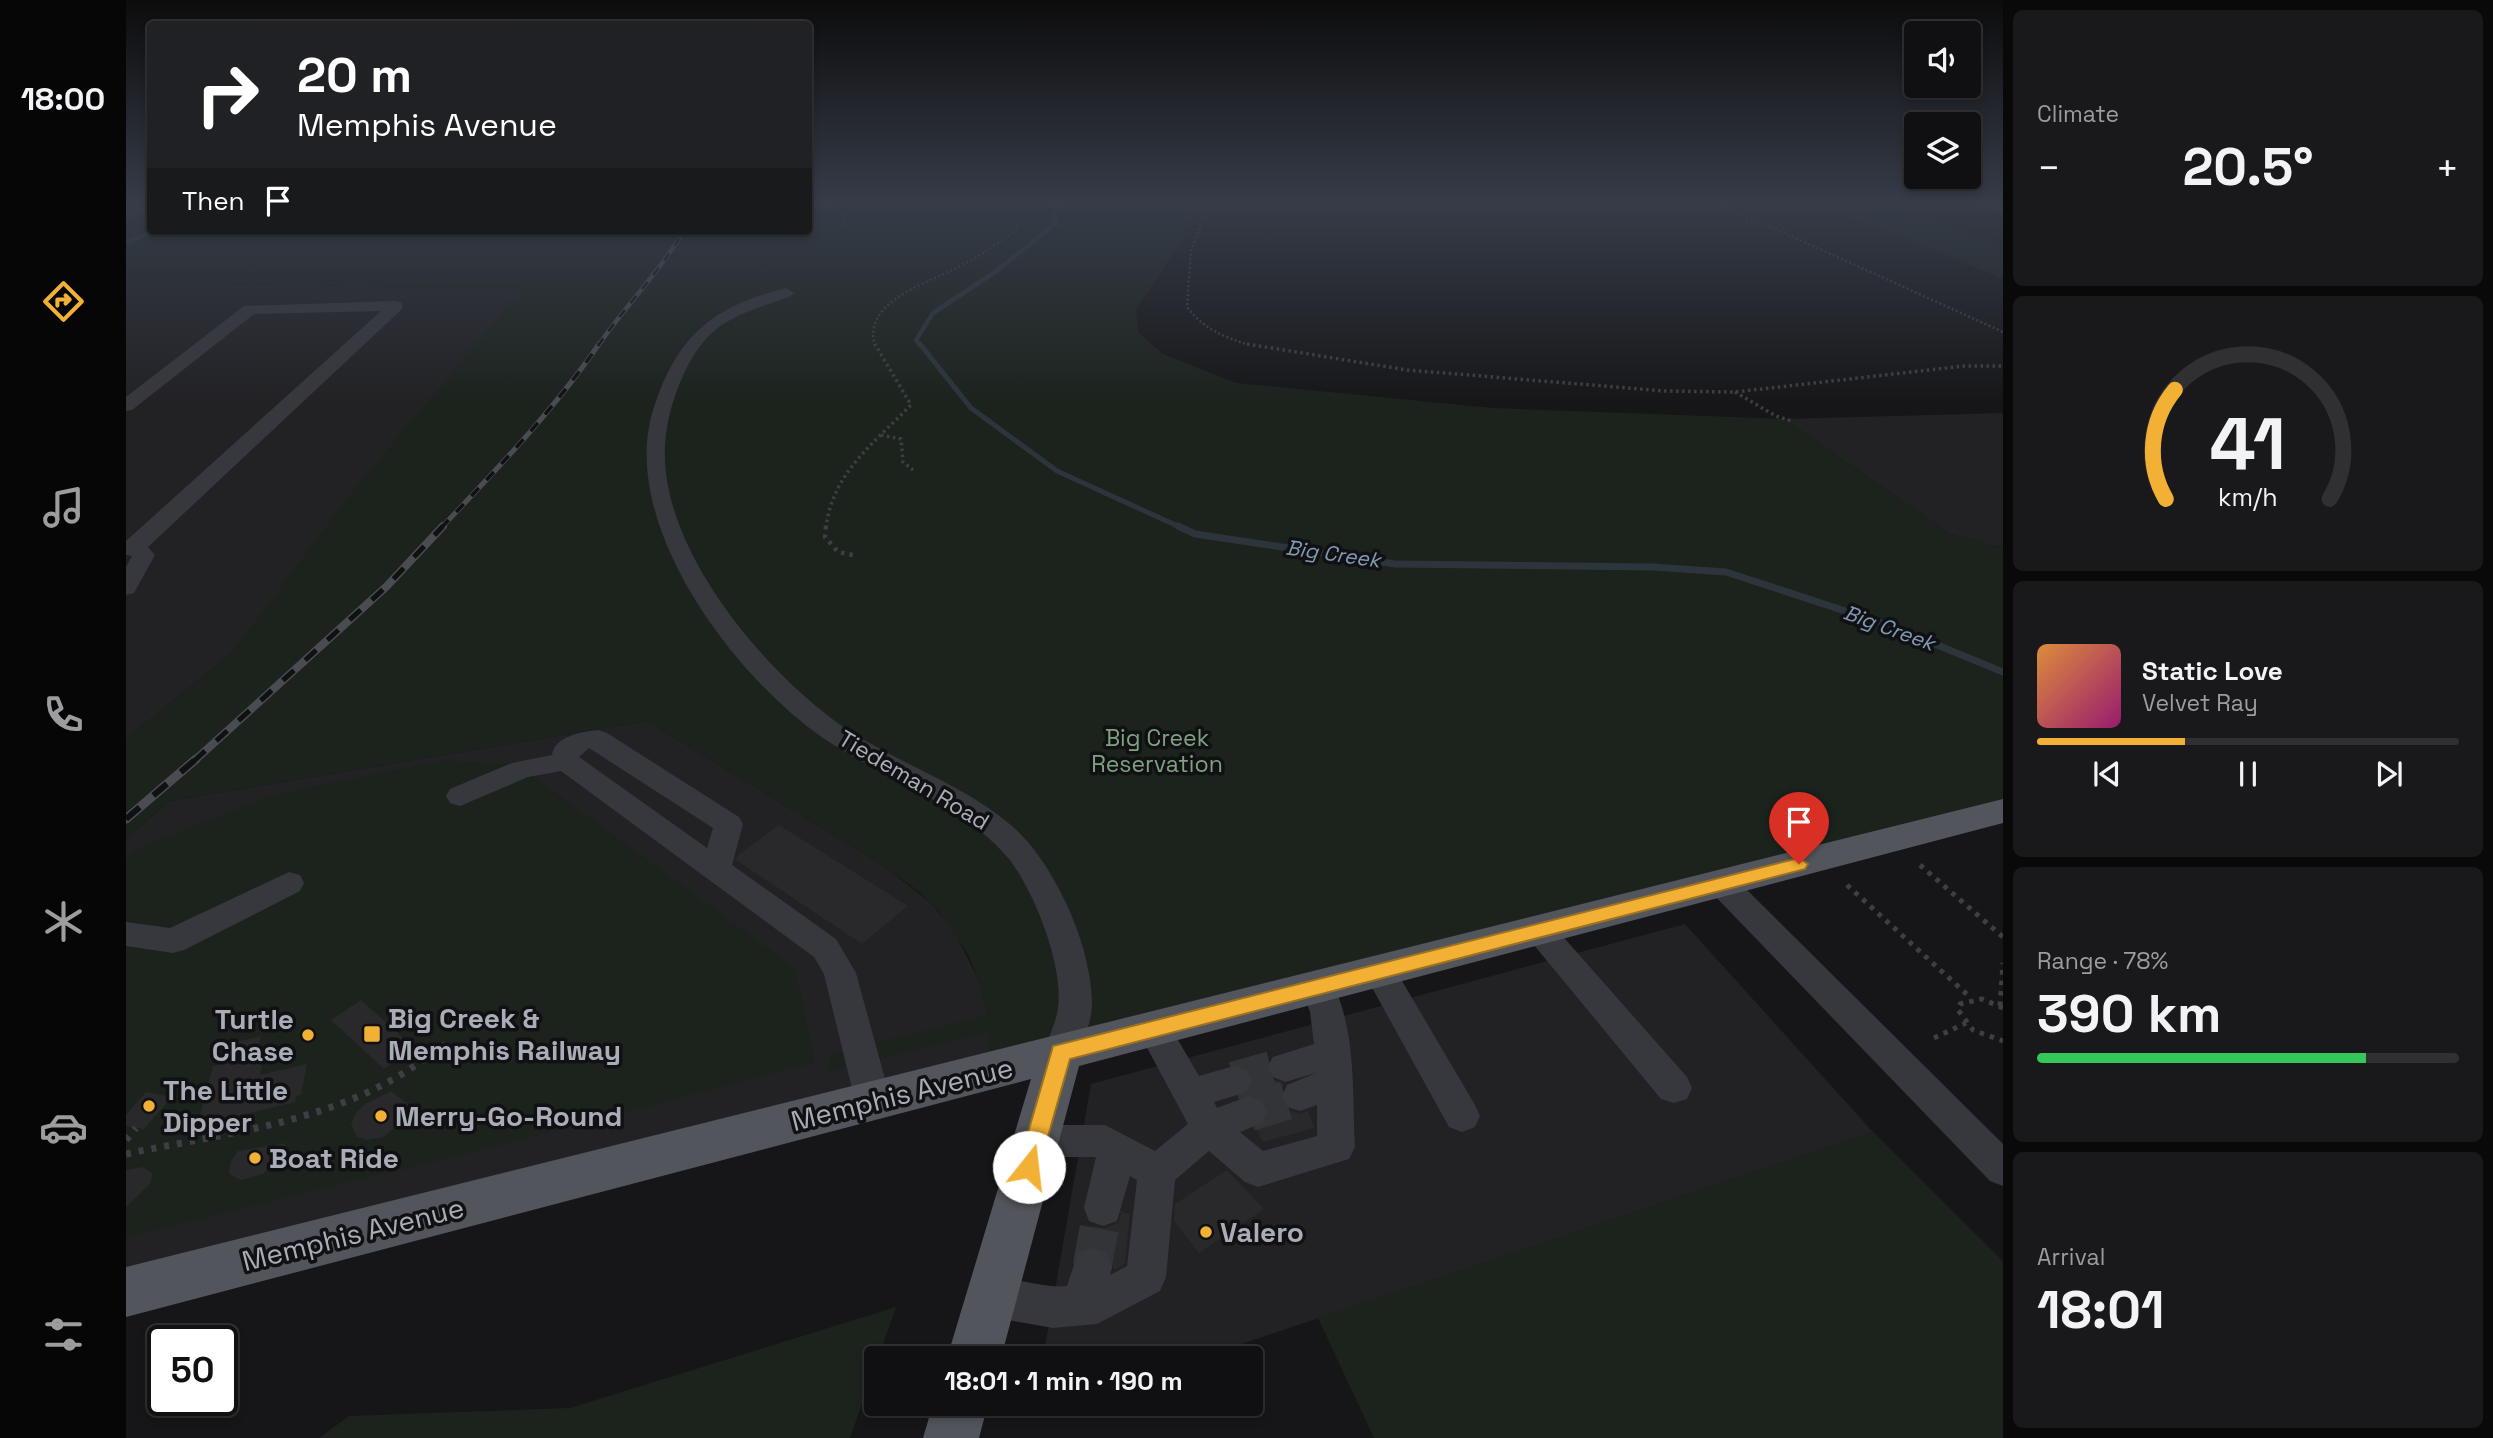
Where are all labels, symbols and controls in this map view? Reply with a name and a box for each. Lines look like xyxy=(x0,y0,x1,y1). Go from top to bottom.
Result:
map controls xyxy=(1904,21,1981,189)
button: sound xyxy=(1904,21,1981,98)
text: 20 m xyxy=(297,44,412,106)
icon: right xyxy=(182,49,273,140)
text: 18:00 xyxy=(21,79,105,119)
text: Climate xyxy=(2037,99,2119,129)
text: Memphis Avenue xyxy=(297,105,557,145)
button: layers xyxy=(1904,112,1981,189)
text: 20.5° xyxy=(2182,134,2314,200)
text: − xyxy=(2037,144,2061,192)
text: + xyxy=(2435,144,2459,192)
icon: arrive xyxy=(259,182,297,220)
text: Then xyxy=(182,184,245,218)
icon: directions xyxy=(39,277,88,326)
text: 41 xyxy=(2210,398,2286,491)
text: km/h xyxy=(2218,481,2278,513)
icon: music xyxy=(39,483,88,532)
water label: Big Creek xyxy=(1284,534,1385,574)
water label: Big Creek xyxy=(1840,599,1941,657)
text: Static Love xyxy=(2142,654,2283,688)
text: Velvet Ray xyxy=(2142,688,2258,718)
icon: phone xyxy=(39,690,88,739)
street label: Tiedeman Road xyxy=(833,723,995,837)
park label: Big Creek Reservation xyxy=(1091,723,1223,779)
icon: previous xyxy=(2088,755,2126,793)
icon: pause xyxy=(2229,755,2267,793)
icon: next xyxy=(2370,755,2408,793)
pin xyxy=(1769,792,1829,864)
icon: arrive xyxy=(1780,803,1818,841)
icon: climate xyxy=(39,897,88,946)
text: Range · 78% xyxy=(2037,946,2168,976)
text: 390 km xyxy=(2037,981,2221,1047)
place label: Big Creek & Memphis Railway xyxy=(388,1000,621,1068)
place label: Turtle Chase xyxy=(212,1001,294,1069)
marker: Big Creek & Memphis Railway xyxy=(362,1024,382,1044)
marker: Turtle Chase xyxy=(300,1027,316,1043)
street label: Memphis Avenue xyxy=(787,1049,1017,1139)
place label: The Little Dipper xyxy=(163,1072,288,1140)
marker: The Little Dipper xyxy=(141,1098,157,1114)
place label: Merry-Go-Round xyxy=(395,1098,622,1134)
icon: car xyxy=(39,1103,88,1152)
marker: Merry-Go-Round xyxy=(373,1108,389,1124)
position arrow xyxy=(992,1130,1066,1204)
place label: Boat Ride xyxy=(269,1140,399,1176)
marker: Boat Ride xyxy=(247,1150,263,1166)
street label: Memphis Avenue xyxy=(238,1189,468,1279)
place label: Valero xyxy=(1220,1214,1304,1250)
marker: Valero xyxy=(1198,1224,1214,1240)
text: Arrival xyxy=(2037,1242,2105,1272)
text: 18:01 xyxy=(2037,1277,2164,1343)
icon: filters xyxy=(39,1310,88,1359)
speed limit sign: 50 xyxy=(147,1325,238,1416)
text: 18:01 · 1 min · 190 m xyxy=(944,1364,1183,1398)

